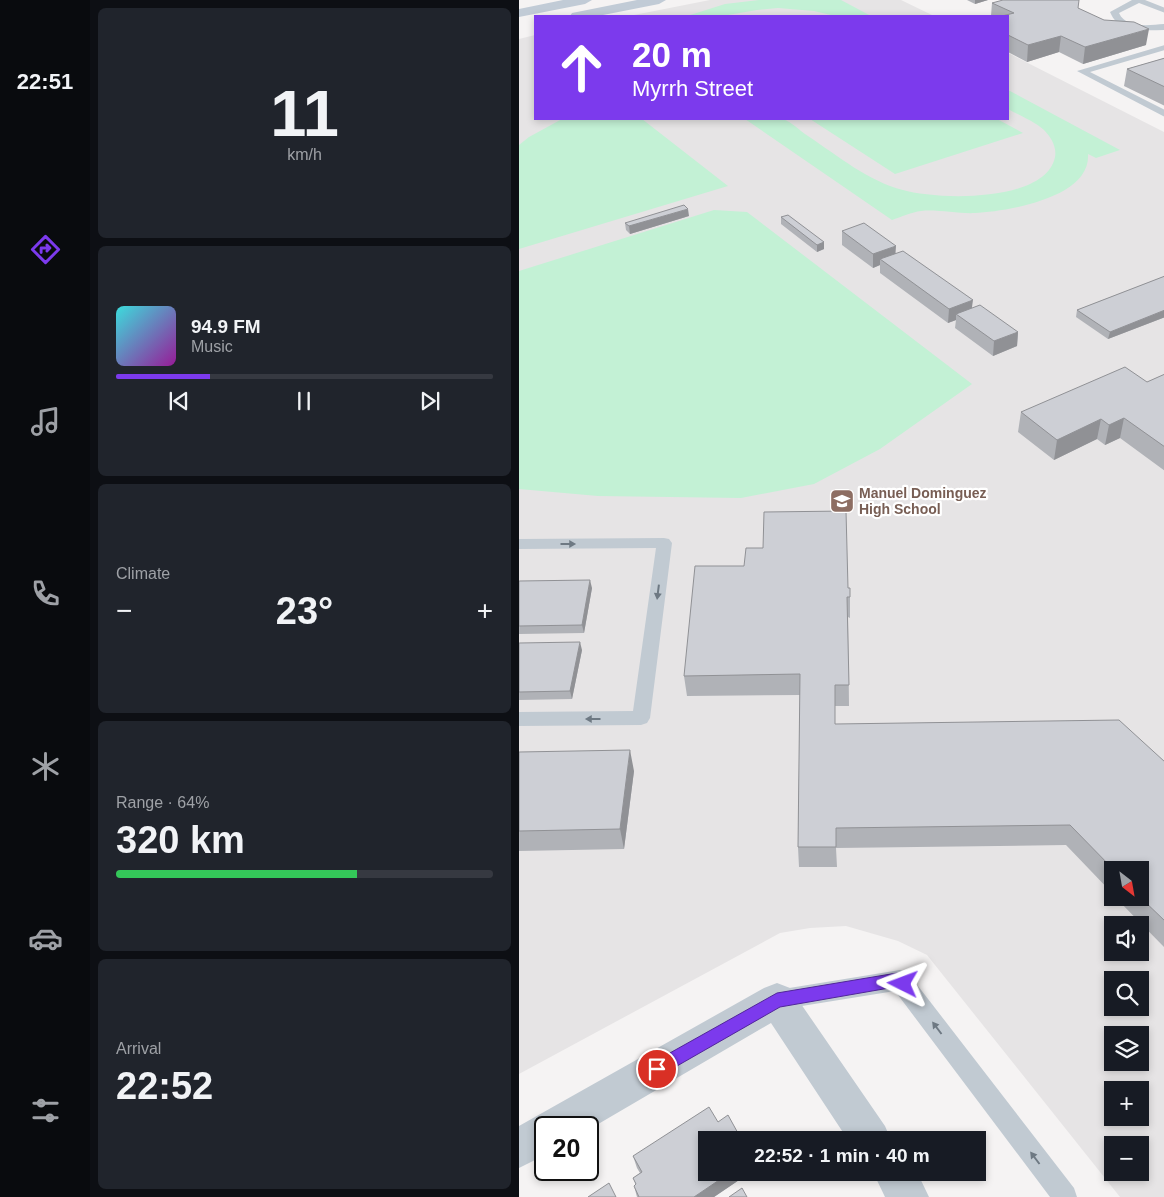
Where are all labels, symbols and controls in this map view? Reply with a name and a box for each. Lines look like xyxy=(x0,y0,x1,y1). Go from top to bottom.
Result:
icon: ahead xyxy=(549,35,614,100)
text: 20 m xyxy=(632,35,712,74)
text: 22:51 xyxy=(17,69,73,94)
text: Myrrh Street xyxy=(632,76,753,101)
text: 11 xyxy=(270,77,339,150)
text: km/h xyxy=(287,146,322,163)
icon: directions xyxy=(28,232,63,267)
text: 94.9 FM xyxy=(191,316,261,337)
text: Music xyxy=(191,338,233,355)
icon: previous xyxy=(165,387,193,415)
icon: pause xyxy=(290,387,318,415)
icon: next xyxy=(416,387,444,415)
icon: music xyxy=(28,404,63,439)
place label: Manuel Dominguez High School xyxy=(859,485,987,517)
school or university icon: Manuel Dominguez High School xyxy=(829,488,855,514)
one-way arrow xyxy=(560,540,576,548)
text: Climate xyxy=(116,565,170,582)
icon: phone xyxy=(28,576,63,611)
one-way arrow xyxy=(653,584,661,600)
text: 23° xyxy=(276,590,333,632)
text: − xyxy=(116,595,132,626)
text: + xyxy=(477,595,493,626)
one-way arrow xyxy=(584,715,600,723)
icon: climate xyxy=(28,749,63,784)
text: Range · 64% xyxy=(116,794,209,811)
text: 320 km xyxy=(116,819,245,861)
north arrow xyxy=(1104,861,1149,906)
map controls xyxy=(1104,861,1149,1181)
button: sound xyxy=(1104,916,1149,961)
icon: car xyxy=(28,921,63,956)
position arrow xyxy=(876,957,928,1009)
button: search xyxy=(1104,971,1149,1016)
one-way arrow xyxy=(932,1022,943,1035)
button: layers xyxy=(1104,1026,1149,1071)
text: Arrival xyxy=(116,1040,161,1057)
pin xyxy=(636,1048,678,1090)
icon: arrive xyxy=(643,1055,671,1083)
text: 22:52 xyxy=(116,1065,213,1107)
button: + xyxy=(1104,1081,1149,1126)
icon: filters xyxy=(28,1093,63,1128)
speed limit sign: 20 xyxy=(534,1116,599,1181)
button: − xyxy=(1104,1136,1149,1181)
text: 22:52 · 1 min · 40 m xyxy=(754,1145,930,1166)
one-way arrow xyxy=(1030,1151,1040,1165)

